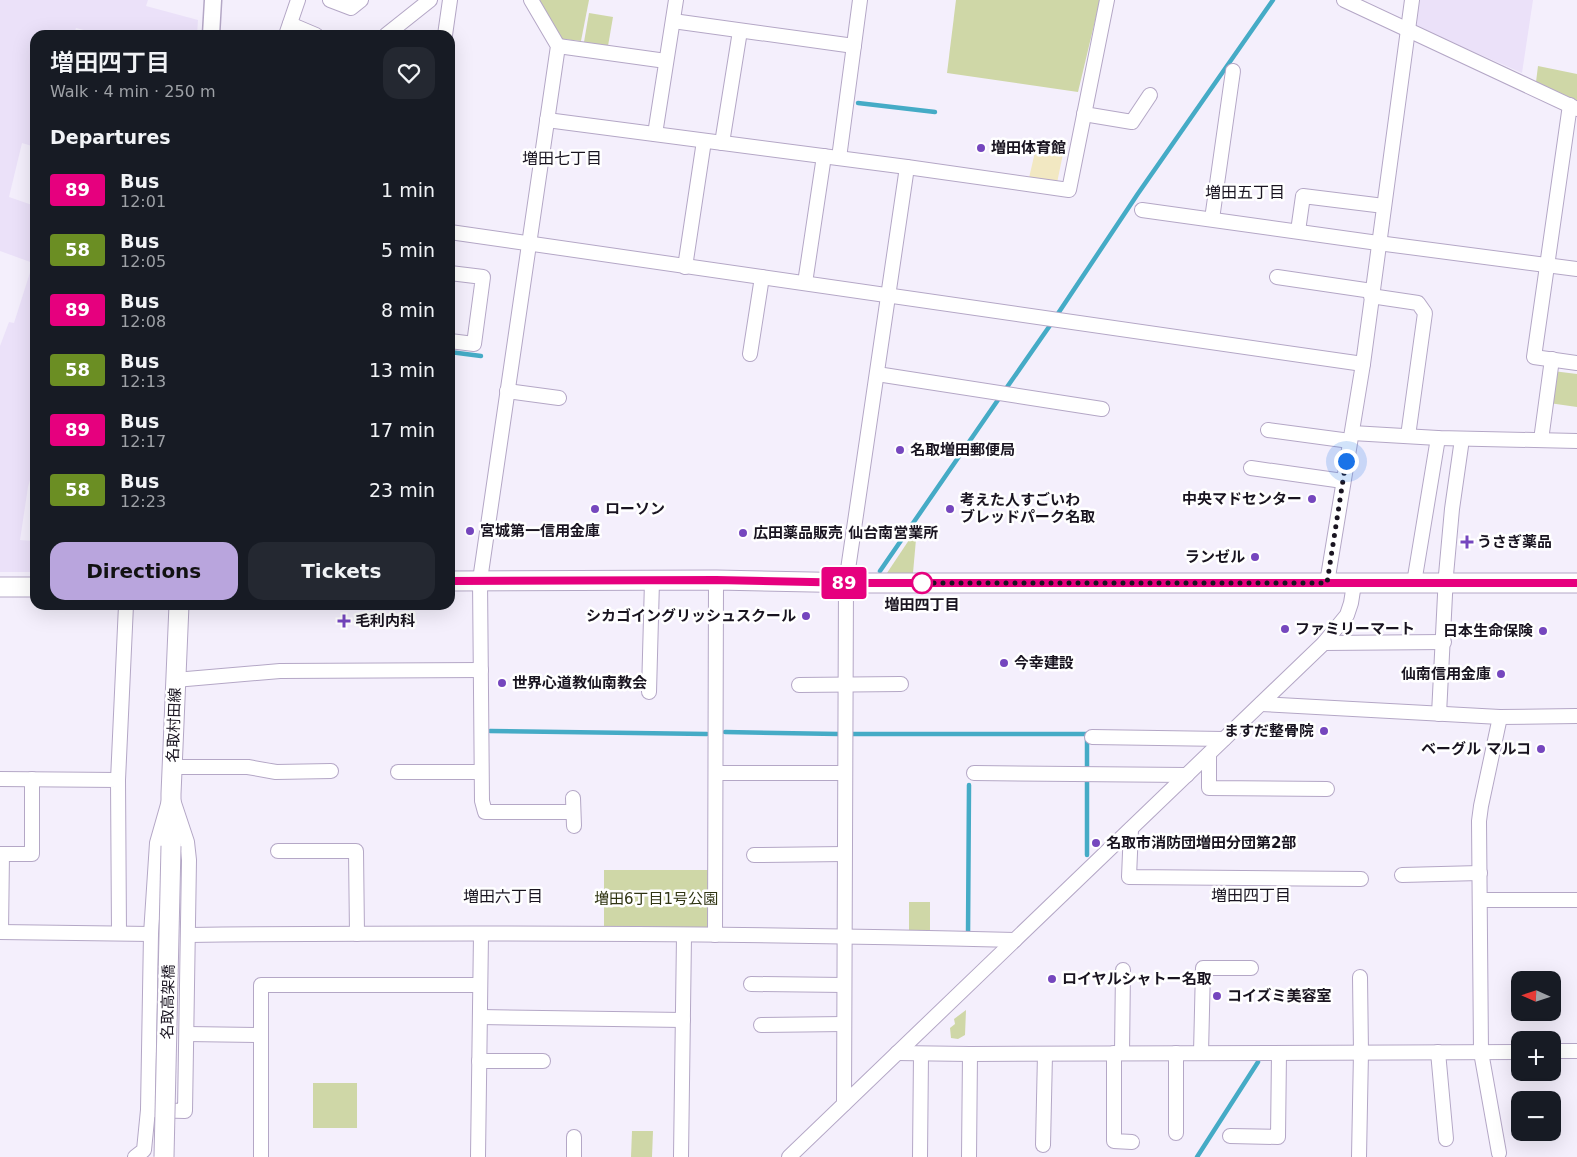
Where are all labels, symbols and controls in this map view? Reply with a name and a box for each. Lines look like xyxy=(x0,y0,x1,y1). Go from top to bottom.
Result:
button: heart xyxy=(383,47,435,99)
text: 増田四丁目 xyxy=(50,49,170,77)
text: Walk · 4 min · 250 m xyxy=(50,82,215,101)
text: Departures xyxy=(50,126,171,148)
place label: 増田体育館 xyxy=(991,139,1066,157)
marker: 増田体育館 xyxy=(975,142,987,154)
district label: 増田七丁目 xyxy=(522,149,602,168)
text: Bus xyxy=(120,170,159,192)
text: 89 xyxy=(65,179,90,200)
text: 1 min xyxy=(381,179,435,201)
district label: 増田五丁目 xyxy=(1205,183,1285,202)
text: 12:01 xyxy=(120,192,166,211)
text: Bus xyxy=(120,230,159,252)
text: 58 xyxy=(65,239,90,260)
text: 5 min xyxy=(381,239,435,261)
text: 12:05 xyxy=(120,252,166,271)
text: Bus xyxy=(120,290,159,312)
text: 89 xyxy=(65,299,90,320)
text: 8 min xyxy=(381,299,435,321)
text: 12:08 xyxy=(120,312,166,331)
text: Bus xyxy=(120,350,159,372)
text: 58 xyxy=(65,359,90,380)
text: 13 min xyxy=(369,359,435,381)
text: 12:13 xyxy=(120,372,166,391)
text: Bus xyxy=(120,410,159,432)
text: 89 xyxy=(65,419,90,440)
text: 17 min xyxy=(369,419,435,441)
text: 12:17 xyxy=(120,432,166,451)
place label: 名取増田郵便局 xyxy=(910,441,1015,459)
marker: 名取増田郵便局 xyxy=(894,444,906,456)
your location xyxy=(1334,449,1359,474)
text: Bus xyxy=(120,470,159,492)
text: 58 xyxy=(65,479,90,500)
text: 23 min xyxy=(369,479,435,501)
place label: 中央マドセンター xyxy=(1182,490,1302,508)
place label: 考えた人すごいわ ブレッドパーク名取 xyxy=(960,491,1095,526)
text: 12:23 xyxy=(120,492,166,511)
marker: 中央マドセンター xyxy=(1306,493,1318,505)
place label: ローソン xyxy=(605,500,665,518)
marker: ローソン xyxy=(589,503,601,515)
marker: 考えた人すごいわ ブレッドパーク名取 xyxy=(944,503,956,515)
place label: 宮城第一信用金庫 xyxy=(480,522,600,540)
place label: 広田薬品販売 仙台南営業所 xyxy=(753,524,938,542)
marker: 宮城第一信用金庫 xyxy=(464,525,476,537)
marker: 広田薬品販売 仙台南営業所 xyxy=(737,527,749,539)
place label: うさぎ薬品 xyxy=(1477,533,1552,551)
marker: うさぎ薬品 xyxy=(1461,536,1473,548)
button: Directions xyxy=(50,542,238,600)
button: Tickets xyxy=(248,542,435,600)
place label: ランゼル xyxy=(1185,548,1245,566)
marker: ランゼル xyxy=(1249,551,1261,563)
line badge: 89 xyxy=(822,567,866,599)
text: 89 xyxy=(831,572,857,593)
marker: 増田四丁目 xyxy=(911,572,933,594)
place label: 増田四丁目 xyxy=(884,596,960,614)
place label: シカゴイングリッシュスクール xyxy=(586,607,796,625)
marker: シカゴイングリッシュスクール xyxy=(800,610,812,622)
place label: 毛利内科 xyxy=(355,612,415,630)
marker: 毛利内科 xyxy=(337,614,351,628)
place label: ファミリーマート xyxy=(1295,620,1415,638)
place label: 日本生命保険 xyxy=(1443,622,1533,640)
marker: ファミリーマート xyxy=(1279,623,1291,635)
marker: 日本生命保険 xyxy=(1537,625,1549,637)
place label: 今幸建設 xyxy=(1014,654,1074,672)
marker: 今幸建設 xyxy=(998,657,1010,669)
place label: 仙南信用金庫 xyxy=(1401,665,1491,683)
marker: 仙南信用金庫 xyxy=(1495,668,1507,680)
place label: 世界心道教仙南教会 xyxy=(512,674,647,692)
marker: 世界心道教仙南教会 xyxy=(496,677,508,689)
street label: 名取村田線 xyxy=(164,687,184,763)
place label: ますだ整骨院 xyxy=(1224,722,1314,740)
marker: ますだ整骨院 xyxy=(1318,725,1330,737)
place label: ベーグル マルコ xyxy=(1421,740,1531,758)
marker: ベーグル マルコ xyxy=(1535,743,1547,755)
place label: 名取市消防団増田分団第2部 xyxy=(1106,834,1296,852)
marker: 名取市消防団増田分団第2部 xyxy=(1090,837,1102,849)
district label: 増田四丁目 xyxy=(1211,886,1291,905)
district label: 増田六丁目 xyxy=(463,887,543,906)
park label: 増田6丁目1号公園 xyxy=(594,890,718,908)
street label: 名取高架橋 xyxy=(158,964,178,1040)
place label: ロイヤルシャトー名取 xyxy=(1062,970,1212,988)
north arrow xyxy=(1511,971,1561,1021)
map controls xyxy=(1511,971,1561,1141)
marker: ロイヤルシャトー名取 xyxy=(1046,973,1058,985)
place label: コイズミ美容室 xyxy=(1227,987,1332,1005)
marker: コイズミ美容室 xyxy=(1211,990,1223,1002)
button: + xyxy=(1511,1031,1561,1081)
button: − xyxy=(1511,1091,1561,1141)

